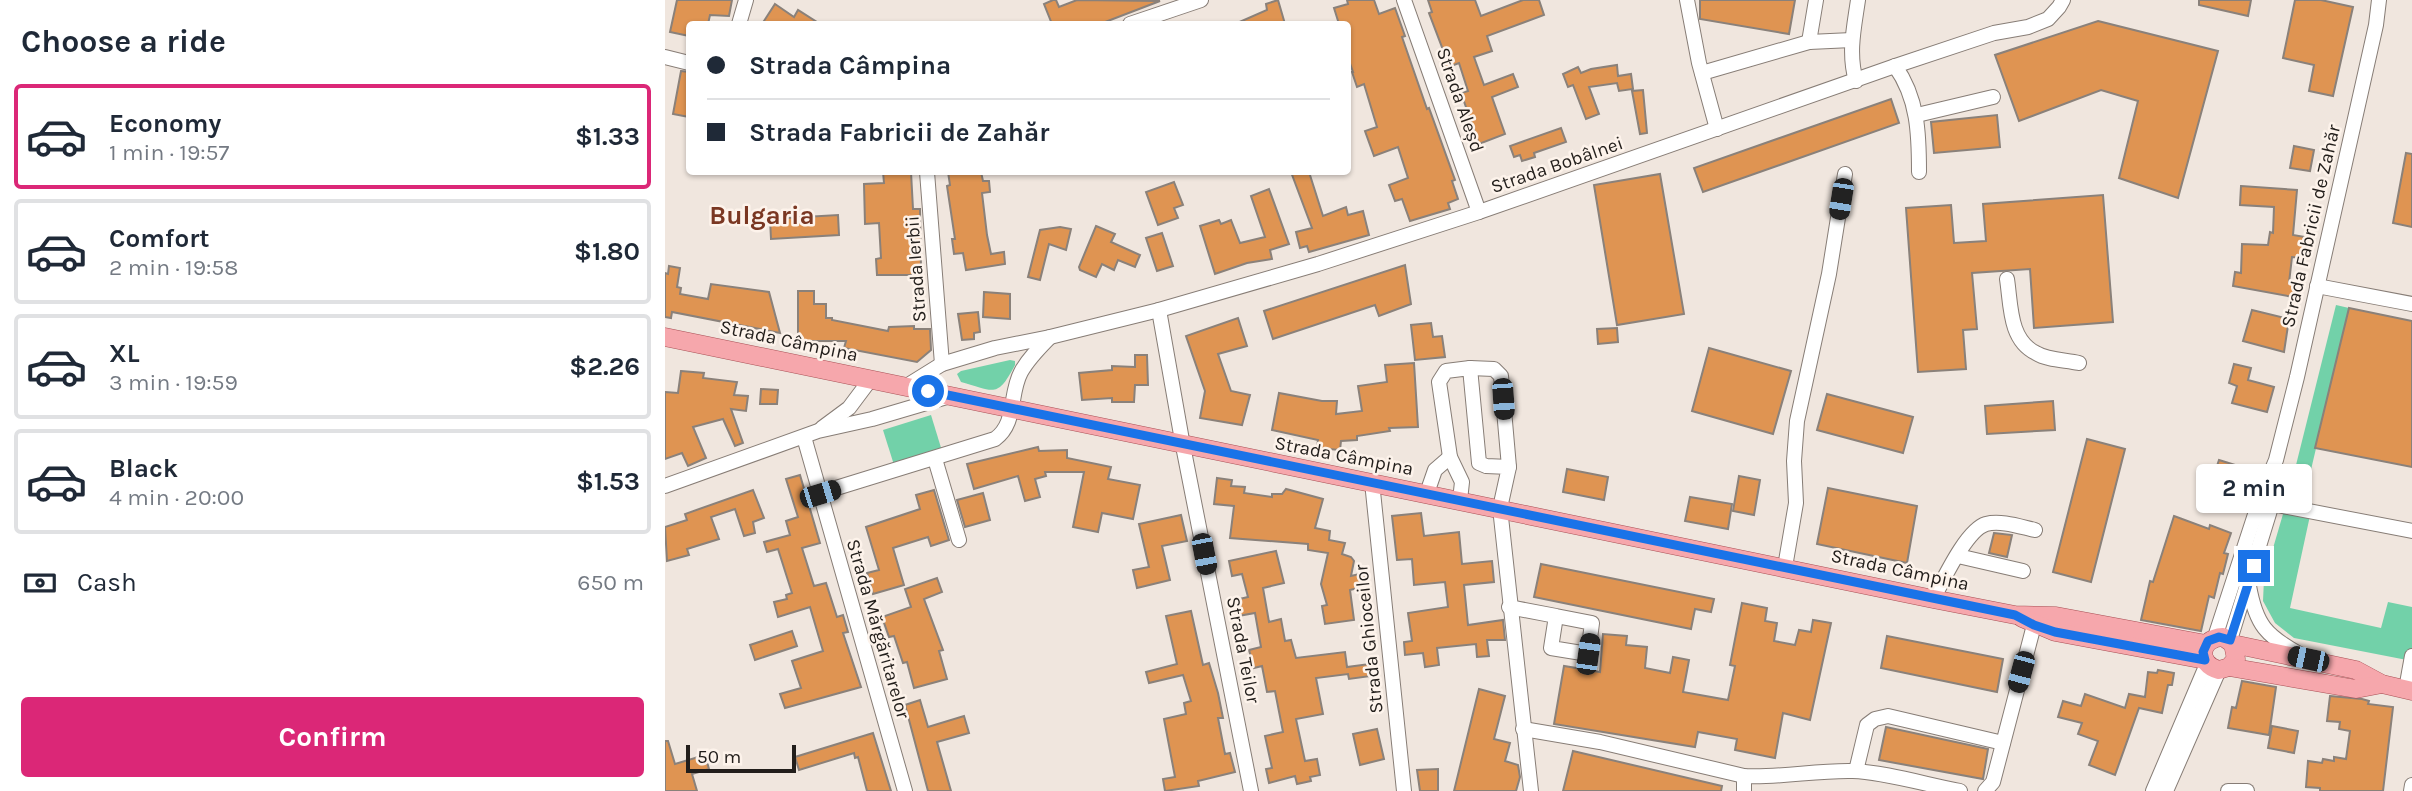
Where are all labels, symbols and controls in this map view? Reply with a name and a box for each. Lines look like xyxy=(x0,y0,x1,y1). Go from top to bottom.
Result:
text: Choose a ride xyxy=(21,23,226,60)
street label: Strada Aleșd xyxy=(1432,45,1488,155)
text: Strada Câmpina xyxy=(749,50,951,81)
icon: car xyxy=(25,105,88,168)
text: Economy xyxy=(109,108,221,139)
text: Strada Fabricii de Zahăr xyxy=(749,117,1049,148)
text: $1.33 xyxy=(575,121,640,152)
street label: Strada Fabricii de Zahăr xyxy=(2277,122,2345,330)
street label: Strada Bobâlnei xyxy=(1488,132,1626,198)
text: 1 min · 19:57 xyxy=(109,139,229,166)
car xyxy=(1828,177,1855,221)
district label: Bulgaria xyxy=(709,200,815,231)
street label: Strada Ierbii xyxy=(901,215,931,323)
icon: car xyxy=(25,220,88,283)
text: Comfort xyxy=(109,223,210,254)
text: $1.80 xyxy=(574,236,640,267)
text: 2 min · 19:58 xyxy=(109,254,238,281)
street label: Strada Câmpina xyxy=(718,316,860,366)
icon: car xyxy=(25,335,88,398)
text: XL xyxy=(109,338,140,369)
text: $2.26 xyxy=(569,351,640,382)
text: 3 min · 19:59 xyxy=(109,369,238,396)
route start xyxy=(912,375,944,407)
car xyxy=(1492,377,1515,421)
street label: Strada Câmpina xyxy=(1273,432,1415,480)
icon: car xyxy=(25,450,88,513)
text: Black xyxy=(109,453,178,484)
callout: 2 min xyxy=(2196,464,2312,514)
text: $1.53 xyxy=(576,466,640,497)
text: 2 min xyxy=(2222,475,2286,502)
car xyxy=(797,478,844,510)
text: 4 min · 20:00 xyxy=(109,484,244,511)
car xyxy=(1190,531,1219,577)
street label: Strada Mărgăritarelor xyxy=(842,537,914,721)
street label: Strada Câmpina xyxy=(1829,545,1971,595)
route end xyxy=(2238,550,2270,582)
street label: Strada Ghioceilor xyxy=(1350,563,1388,715)
icon: cash xyxy=(21,564,59,602)
text: Cash xyxy=(77,567,137,598)
text: 650 m xyxy=(577,569,644,596)
street label: Strada Teilor xyxy=(1222,595,1264,705)
car xyxy=(1575,632,1602,676)
car xyxy=(2286,644,2331,674)
car xyxy=(2006,649,2037,695)
button: Confirm xyxy=(21,697,644,777)
scale bar xyxy=(686,742,796,774)
text: 50 m xyxy=(697,746,741,768)

